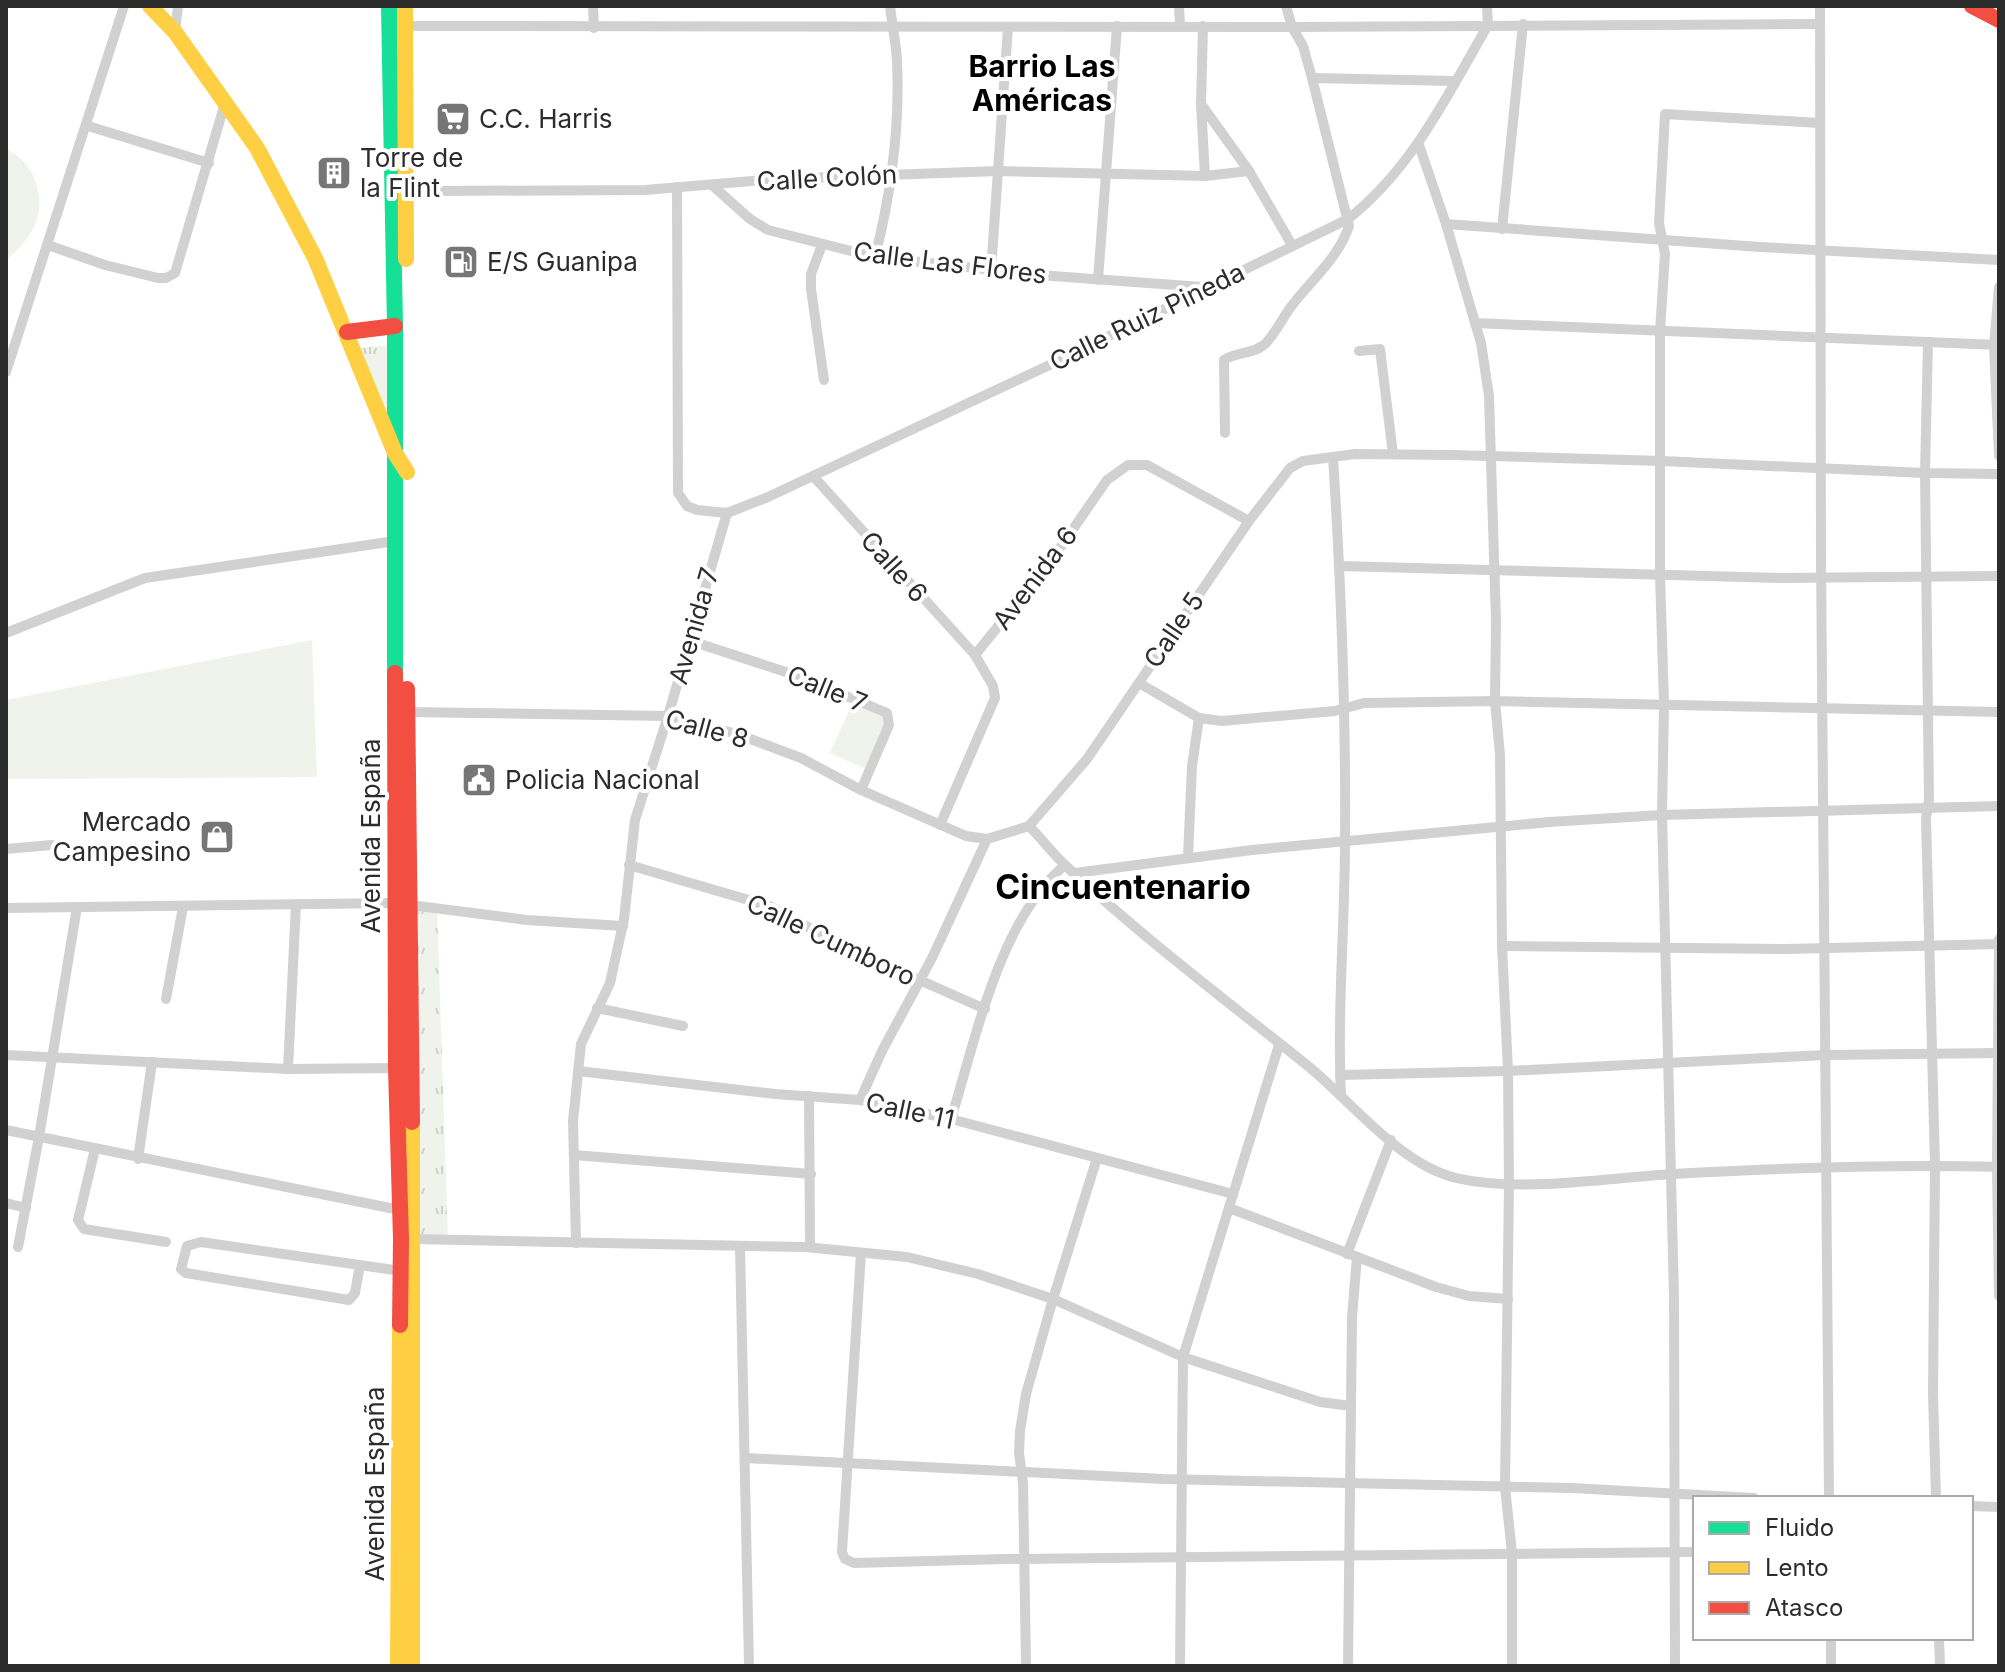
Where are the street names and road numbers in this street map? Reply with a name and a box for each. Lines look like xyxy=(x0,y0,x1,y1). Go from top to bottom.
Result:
street label: Calle Colón xyxy=(756,158,898,197)
street label: Calle Las Flores xyxy=(852,235,1048,290)
street label: Calle Ruiz Pineda xyxy=(1044,256,1249,377)
street label: Avenida 6 xyxy=(986,520,1083,635)
street label: Calle 6 xyxy=(854,525,934,609)
street label: Avenida 7 xyxy=(662,564,725,688)
street label: Calle 5 xyxy=(1137,586,1210,673)
street label: Calle 7 xyxy=(783,659,872,719)
street label: Calle 8 xyxy=(662,703,752,754)
street label: Avenida España xyxy=(355,738,386,934)
street label: Calle Cumboro xyxy=(742,887,920,992)
street label: Calle 11 xyxy=(863,1086,957,1135)
street label: Avenida España xyxy=(359,1386,390,1582)

